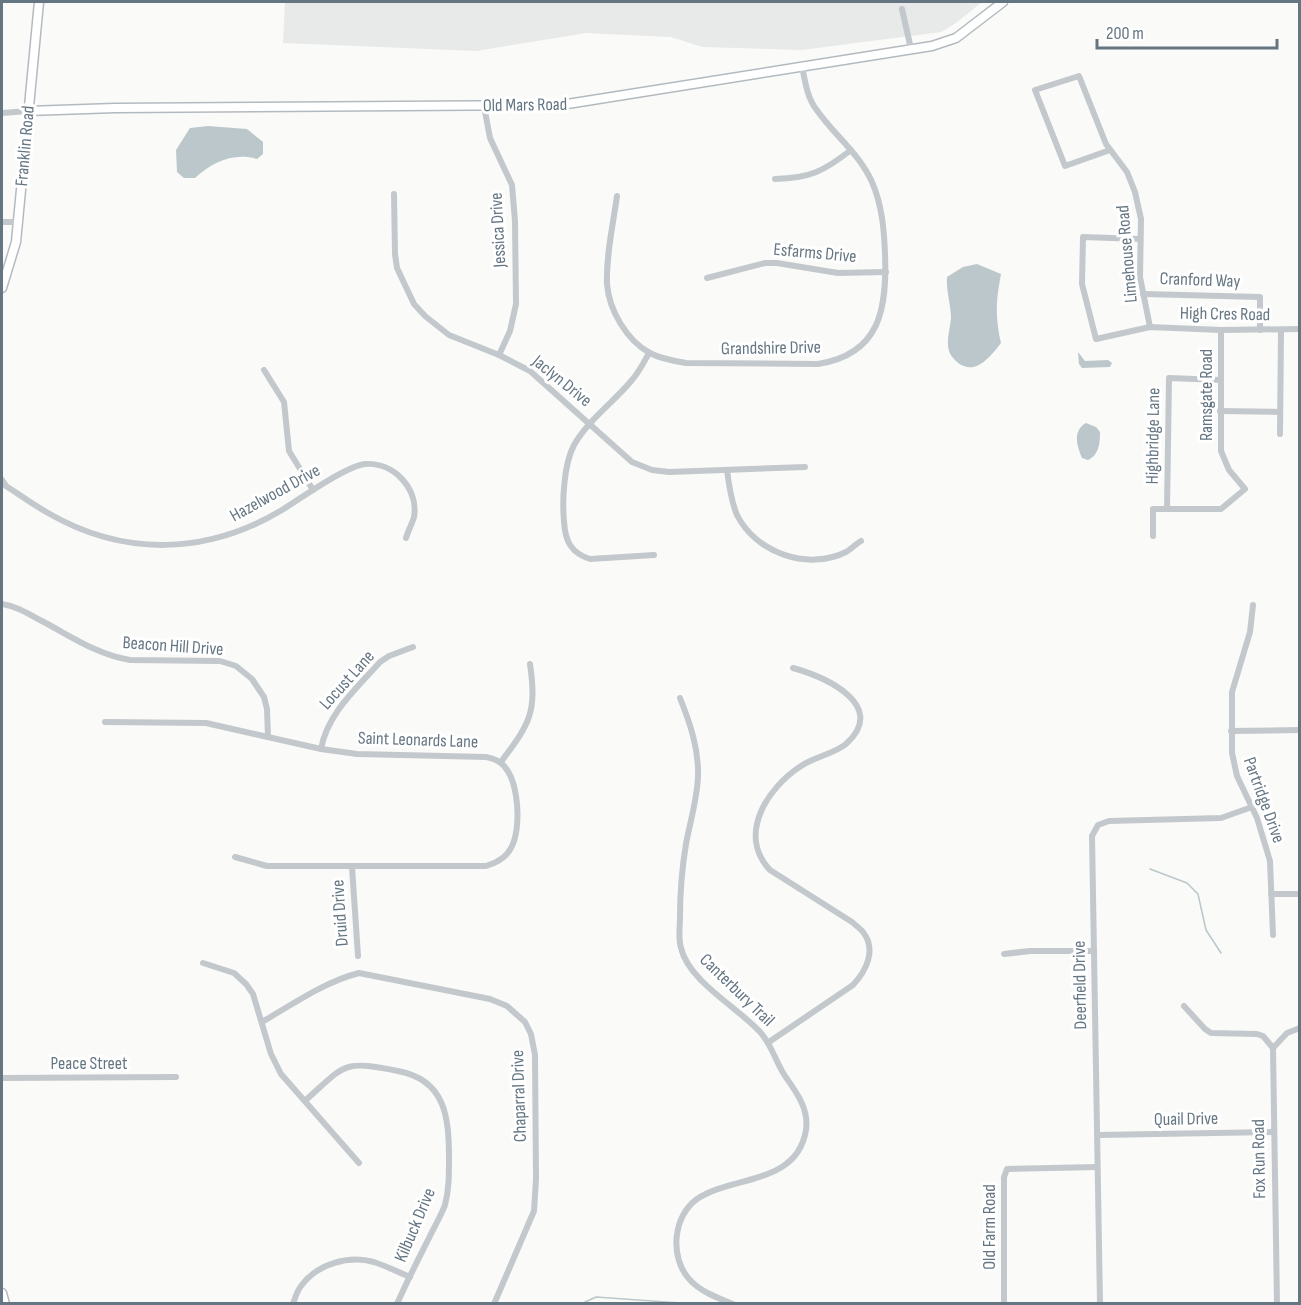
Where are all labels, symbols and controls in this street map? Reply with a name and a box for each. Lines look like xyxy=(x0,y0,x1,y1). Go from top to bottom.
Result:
scale bar xyxy=(1097,12,1277,50)
text: 200 m xyxy=(1106,23,1144,44)
street label: Old Mars Road xyxy=(483,94,567,116)
street label: Franklin Road xyxy=(11,105,39,187)
street label: Jessica Drive xyxy=(486,192,511,269)
street label: Limehouse Road xyxy=(1112,204,1142,304)
street label: Esfarms Drive xyxy=(773,239,857,267)
street label: Cranford Way xyxy=(1159,268,1241,292)
street label: High Cres Road xyxy=(1180,303,1270,325)
street label: Grandshire Drive xyxy=(721,337,821,359)
street label: Ramsgate Road xyxy=(1196,349,1217,441)
street label: Jaclyn Drive xyxy=(527,350,596,411)
street label: Highbridge Lane xyxy=(1142,388,1164,484)
street label: Hazelwood Drive xyxy=(226,460,324,526)
street label: Beacon Hill Drive xyxy=(122,632,224,660)
street label: Locust Lane xyxy=(315,646,379,714)
street label: Saint Leonards Lane xyxy=(358,727,478,753)
street label: Partridge Drive xyxy=(1239,754,1289,846)
street label: Druid Drive xyxy=(327,879,353,947)
street label: Deerfield Drive xyxy=(1069,940,1091,1030)
street label: Canterbury Trail xyxy=(695,949,779,1031)
street label: Chaparral Drive xyxy=(507,1049,531,1143)
street label: Peace Street xyxy=(51,1053,128,1074)
street label: Quail Drive xyxy=(1154,1108,1218,1130)
street label: Fox Run Road xyxy=(1248,1119,1270,1199)
street label: Old Farm Road xyxy=(979,1184,1000,1270)
street label: Kilbuck Drive xyxy=(390,1185,440,1265)

